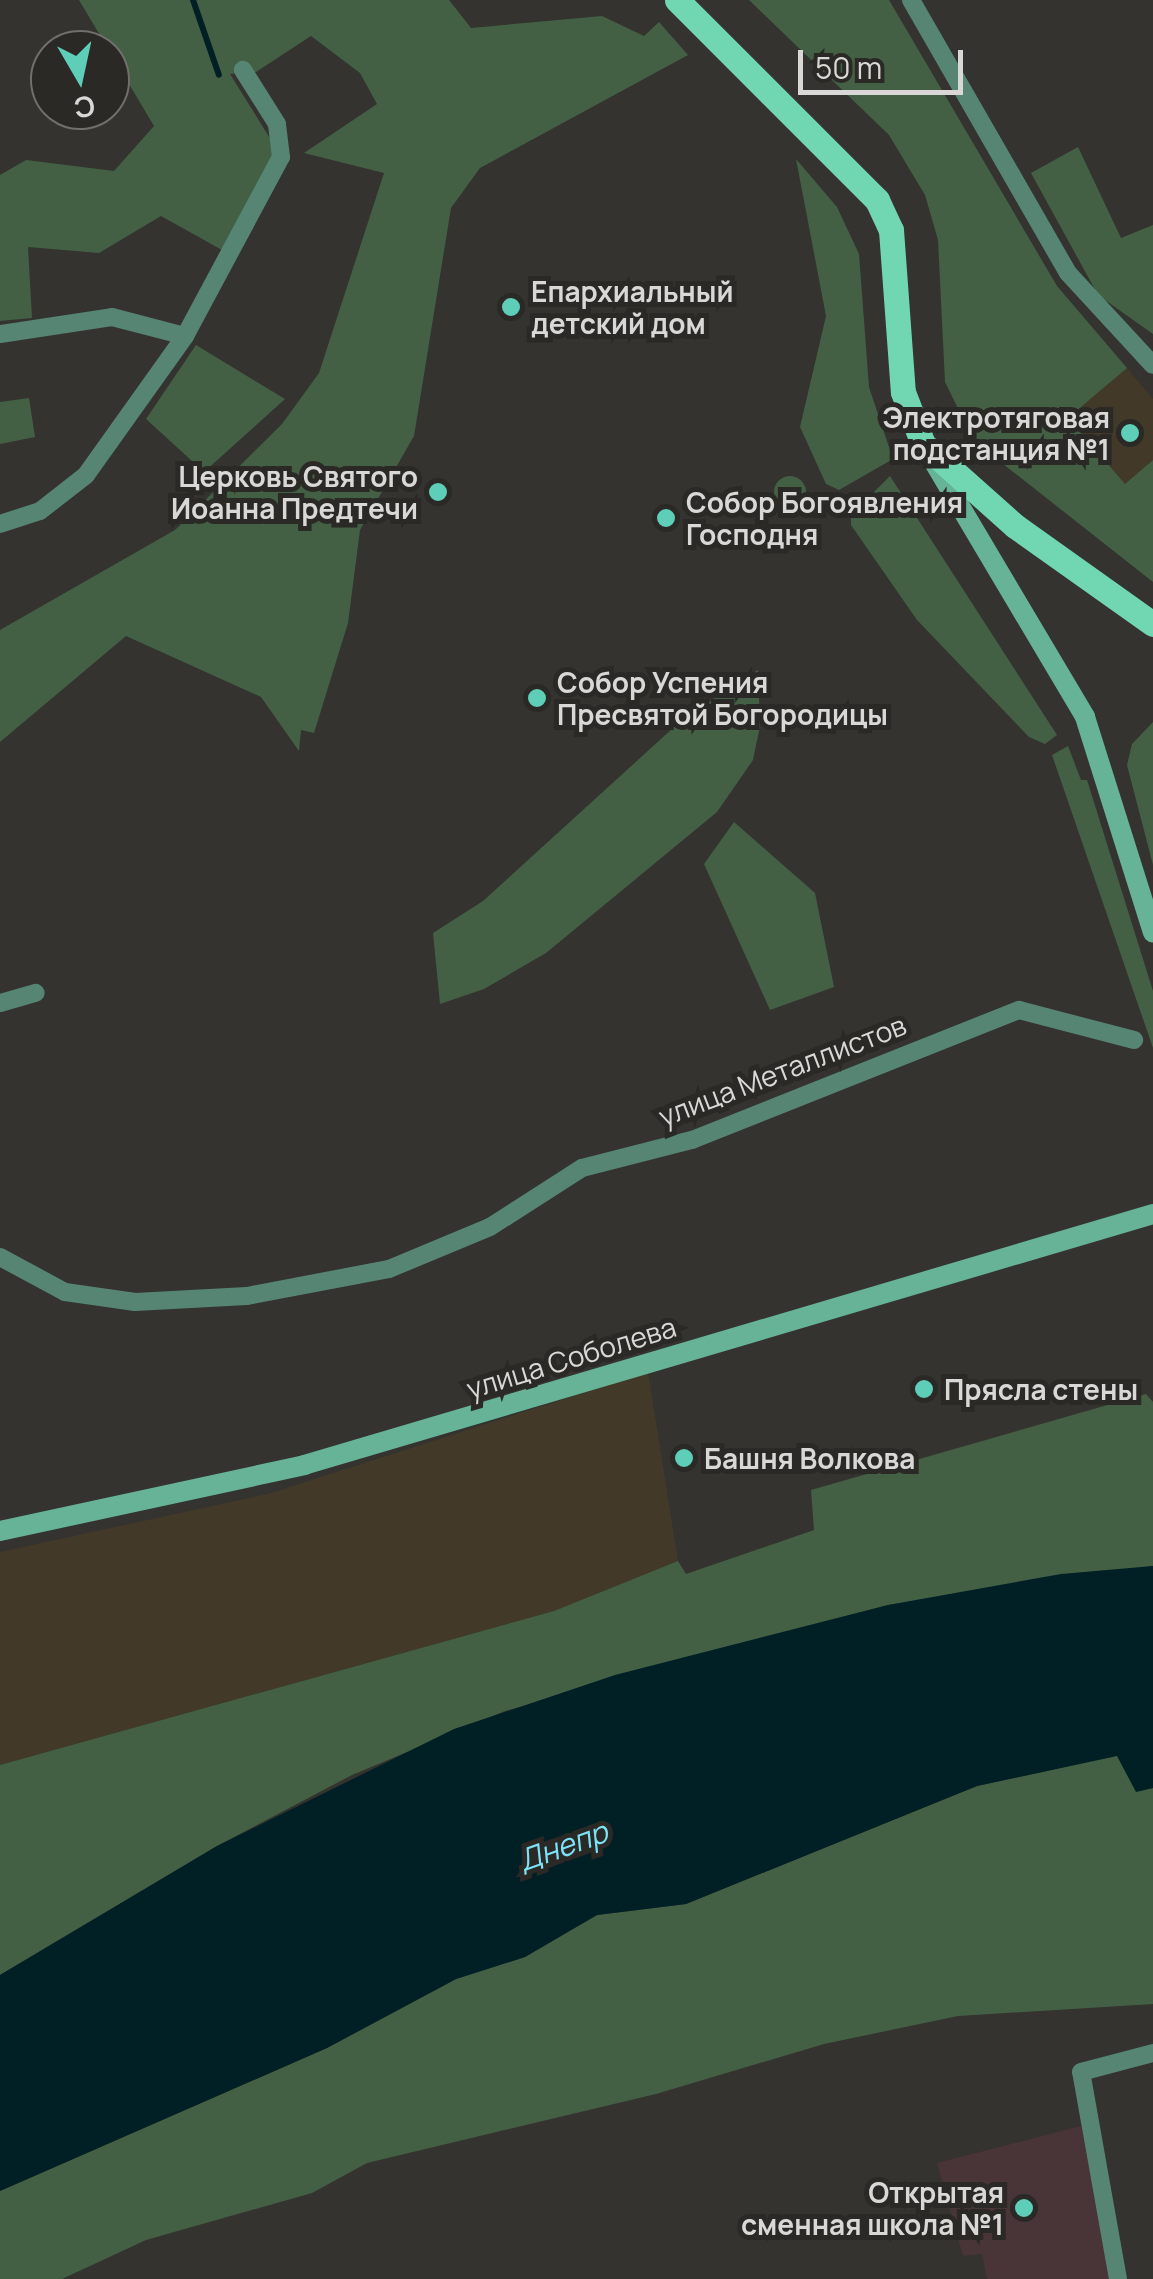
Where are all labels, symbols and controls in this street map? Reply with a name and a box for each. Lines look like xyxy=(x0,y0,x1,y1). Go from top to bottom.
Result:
north arrow xyxy=(30,30,130,130)
scale bar xyxy=(803,30,968,92)
text: 50 m xyxy=(815,47,882,88)
text: С xyxy=(71,87,98,128)
place label: Епархиальный детский дом xyxy=(531,274,733,340)
marker: Епархиальный детский дом xyxy=(500,296,522,318)
place label: Электротяговая подстанция №1 xyxy=(882,400,1110,466)
marker: Электротяговая подстанция №1 xyxy=(1119,422,1141,444)
place label: Церковь Святого Иоанна Предтечи xyxy=(171,459,418,525)
marker: Церковь Святого Иоанна Предтечи xyxy=(427,481,449,503)
place label: Собор Богоявления Господня xyxy=(686,485,963,551)
marker: Собор Богоявления Господня xyxy=(655,507,677,529)
place label: Собор Успения Пресвятой Богородицы xyxy=(557,665,888,731)
marker: Собор Успения Пресвятой Богородицы xyxy=(526,687,548,709)
street label: улица Металлистов xyxy=(654,1007,910,1133)
street label: улица Соболева xyxy=(462,1309,680,1405)
place label: Прясла стены xyxy=(944,1372,1138,1406)
marker: Прясла стены xyxy=(913,1378,935,1400)
place label: Башня Волкова xyxy=(704,1441,915,1475)
marker: Башня Волкова xyxy=(673,1447,695,1469)
water label: Днепр xyxy=(514,1813,612,1879)
place label: Открытая сменная школа №1 xyxy=(741,2175,1004,2241)
marker: Открытая сменная школа №1 xyxy=(1013,2197,1035,2219)

